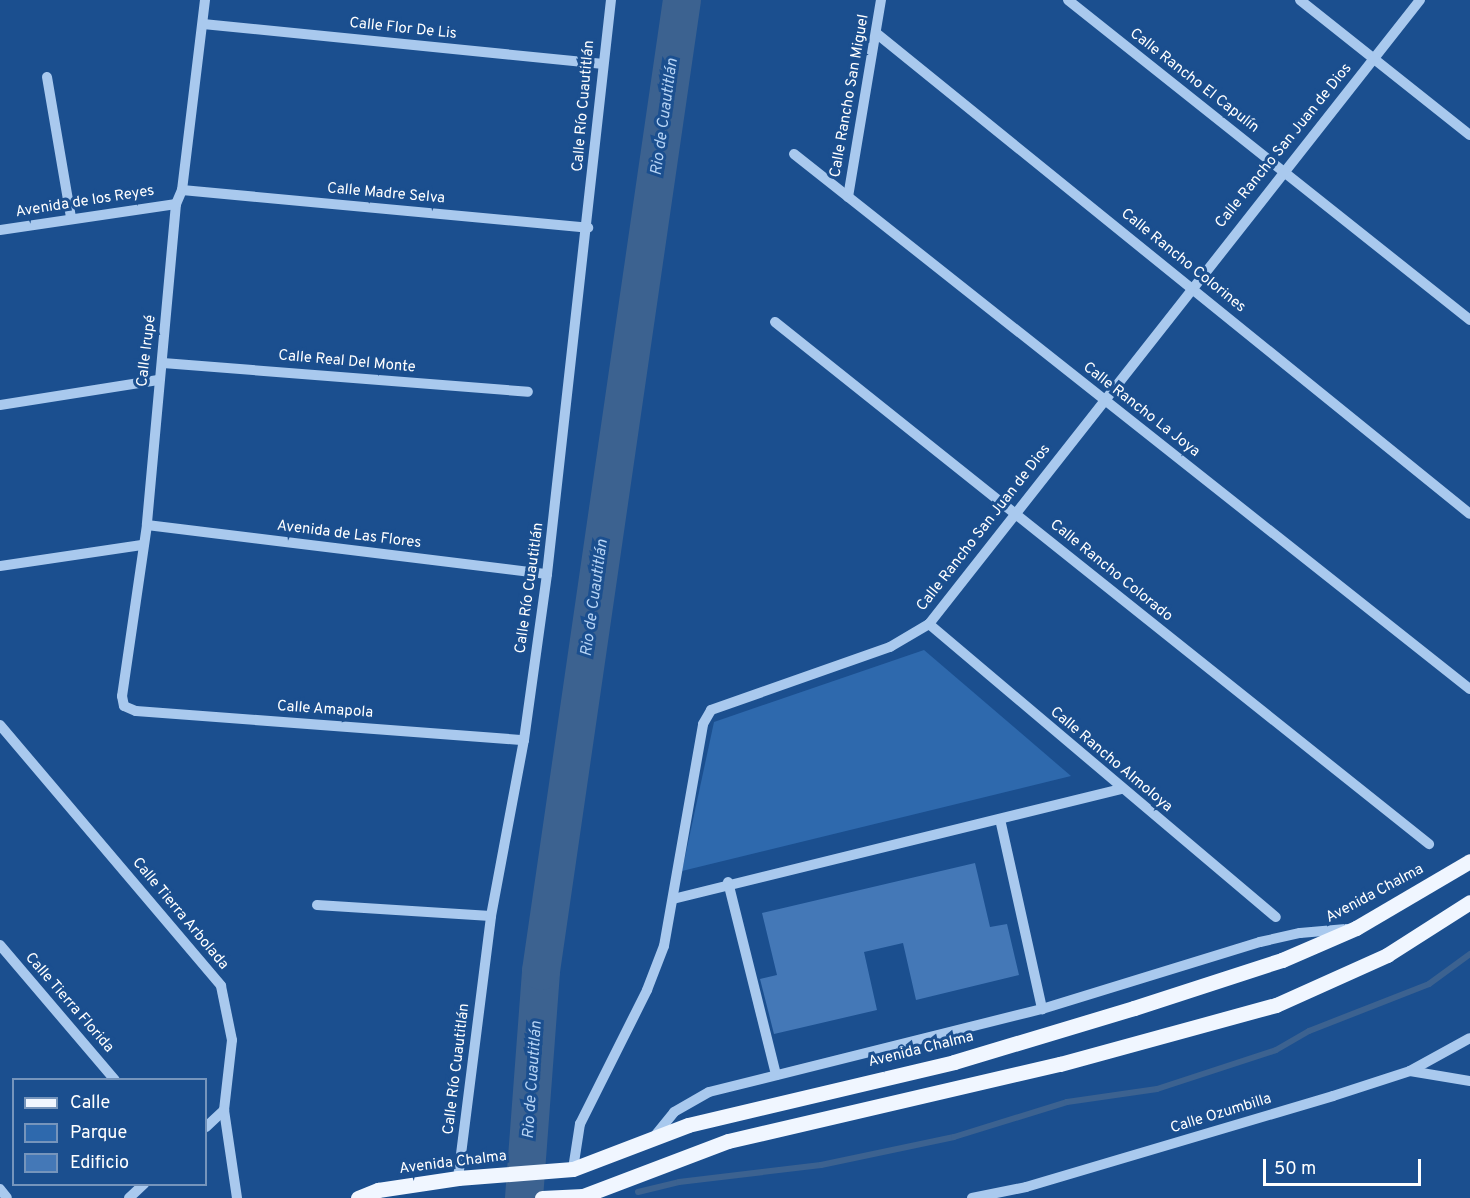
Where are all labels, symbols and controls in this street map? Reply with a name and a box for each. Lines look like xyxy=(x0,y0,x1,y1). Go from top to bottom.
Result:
street label: Calle Rancho San Miguel xyxy=(827,13,873,179)
street label: Calle Flor De Lis xyxy=(348,14,458,44)
street label: Calle Rancho El Capulín xyxy=(1126,25,1262,137)
street label: Calle Río Cuautitlán xyxy=(569,39,599,173)
water label: Rio de Cuautitlán xyxy=(647,57,683,177)
street label: Calle Rancho San Juan de Dios xyxy=(1212,60,1356,232)
street label: Calle Madre Selva xyxy=(326,180,446,208)
street label: Avenida de los Reyes xyxy=(14,182,156,222)
street label: Calle Rancho Colorines xyxy=(1117,205,1249,317)
street label: Calle Irupé xyxy=(134,314,160,388)
street label: Calle Real Del Monte xyxy=(278,347,416,377)
street label: Calle Rancho La Joya xyxy=(1079,359,1203,461)
street label: Calle Rancho San Juan de Dios xyxy=(913,441,1055,615)
street label: Calle Rancho Colorado xyxy=(1046,516,1176,626)
street label: Avenida de Las Flores xyxy=(276,517,422,553)
street label: Calle Río Cuautitlán xyxy=(512,521,548,655)
water label: Rio de Cuautitlán xyxy=(577,538,613,658)
street label: Calle Amapola xyxy=(276,698,374,722)
street label: Calle Rancho Almoloya xyxy=(1046,703,1176,817)
street label: Calle Tierra Arbolada xyxy=(128,854,232,974)
street label: Avenida Chalma xyxy=(1323,861,1427,927)
street label: Calle Tierra Florida xyxy=(21,949,117,1057)
street label: Calle Río Cuautitlán xyxy=(440,1002,474,1136)
water label: Rio de Cuautitlán xyxy=(519,1020,547,1140)
street label: Avenida Chalma xyxy=(866,1028,976,1072)
legend xyxy=(12,1078,207,1186)
street label: Calle Ozumbilla xyxy=(1168,1090,1274,1138)
text: Calle xyxy=(70,1092,110,1115)
text: Parque xyxy=(70,1122,127,1145)
street label: Avenida Chalma xyxy=(398,1147,508,1179)
scale bar xyxy=(1266,1147,1424,1185)
text: Edificio xyxy=(70,1152,129,1175)
text: 50 m xyxy=(1274,1158,1316,1181)

